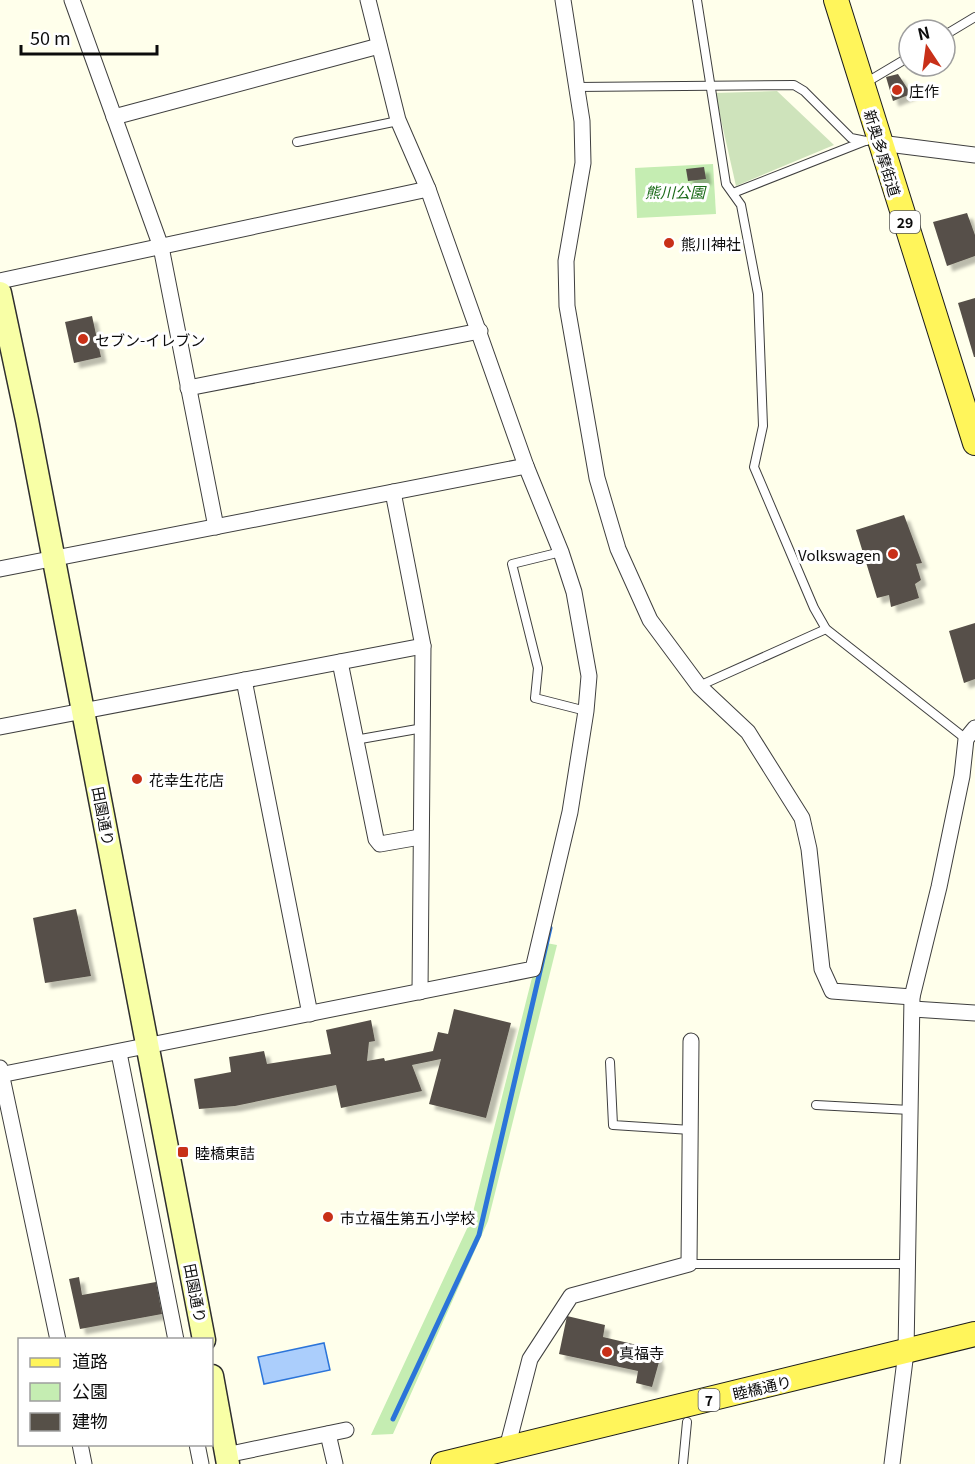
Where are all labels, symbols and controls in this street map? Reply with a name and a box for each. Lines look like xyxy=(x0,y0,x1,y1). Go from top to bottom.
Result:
scale bar xyxy=(21,18,158,56)
north arrow xyxy=(897,18,957,78)
text: N xyxy=(915,19,932,45)
text: 50 m xyxy=(30,24,71,50)
place label: 庄作 xyxy=(909,80,939,101)
marker: 庄作 xyxy=(890,83,904,97)
street label: 新奥多摩街道 xyxy=(860,107,906,199)
park label: 熊川公園 xyxy=(645,181,707,202)
road number: 29 xyxy=(890,211,920,233)
place label: 熊川神社 xyxy=(681,233,741,254)
marker: 熊川神社 xyxy=(662,236,676,250)
place label: セブン-イレブン xyxy=(95,329,205,350)
marker: セブン-イレブン xyxy=(76,332,90,346)
place label: Volkswagen xyxy=(798,544,881,565)
marker: Volkswagen xyxy=(886,547,900,561)
place label: 花幸生花店 xyxy=(149,769,224,790)
marker: 花幸生花店 xyxy=(130,772,144,786)
street label: 田園通り xyxy=(88,785,120,847)
place label: 睦橋東詰 xyxy=(195,1142,255,1163)
marker: 睦橋東詰 xyxy=(176,1145,190,1159)
place label: 市立福生第五小学校 xyxy=(340,1207,475,1228)
marker: 市立福生第五小学校 xyxy=(321,1210,335,1224)
street label: 田園通り xyxy=(180,1262,212,1324)
legend xyxy=(18,1338,213,1446)
place label: 真福寺 xyxy=(619,1342,664,1363)
marker: 真福寺 xyxy=(600,1345,614,1359)
text: 道路 xyxy=(72,1347,108,1373)
street label: 睦橋通り xyxy=(730,1370,794,1404)
text: 公園 xyxy=(72,1377,108,1403)
road number: 7 xyxy=(698,1389,720,1411)
text: 建物 xyxy=(72,1407,108,1433)

